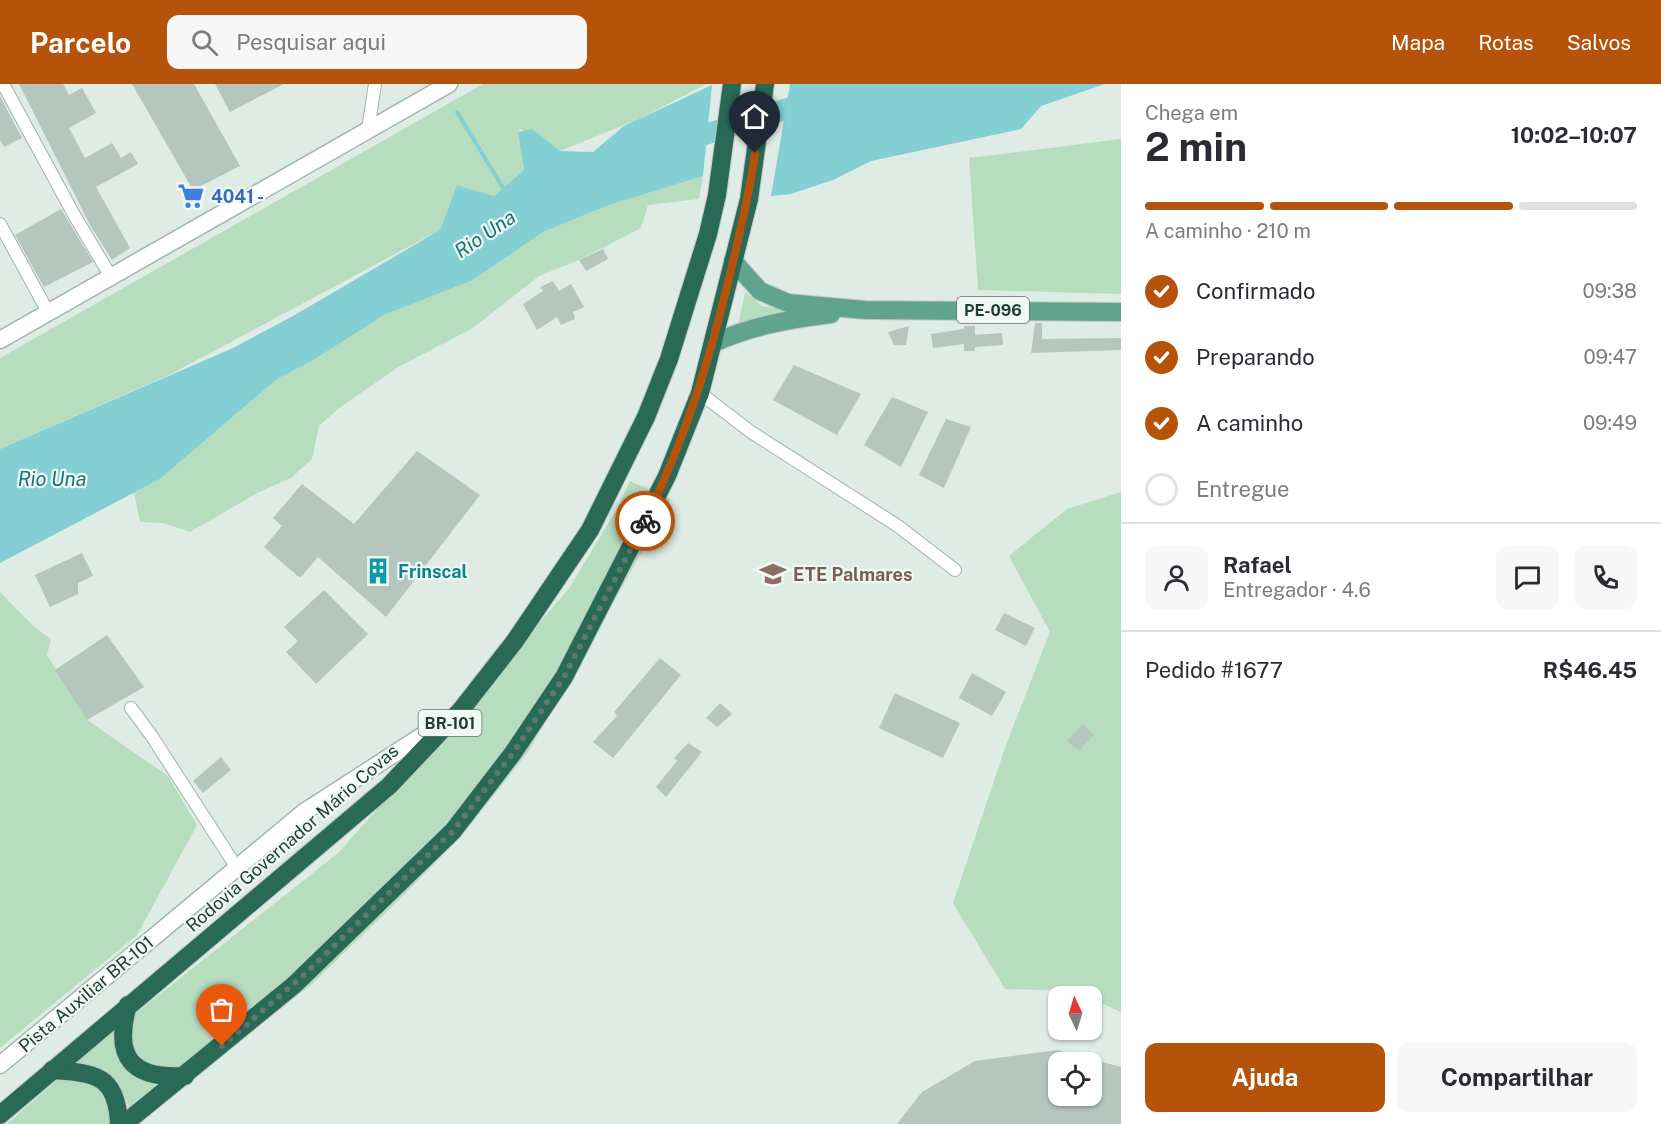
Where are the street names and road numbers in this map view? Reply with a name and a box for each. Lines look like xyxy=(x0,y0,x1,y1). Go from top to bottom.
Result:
road number: PE-096 xyxy=(957,297,1029,323)
road number: BR-101 xyxy=(418,710,482,736)
street label: Rodovia Governador Mário Covas xyxy=(181,740,403,936)
street label: Pista Auxiliar BR-101 xyxy=(14,931,158,1057)

